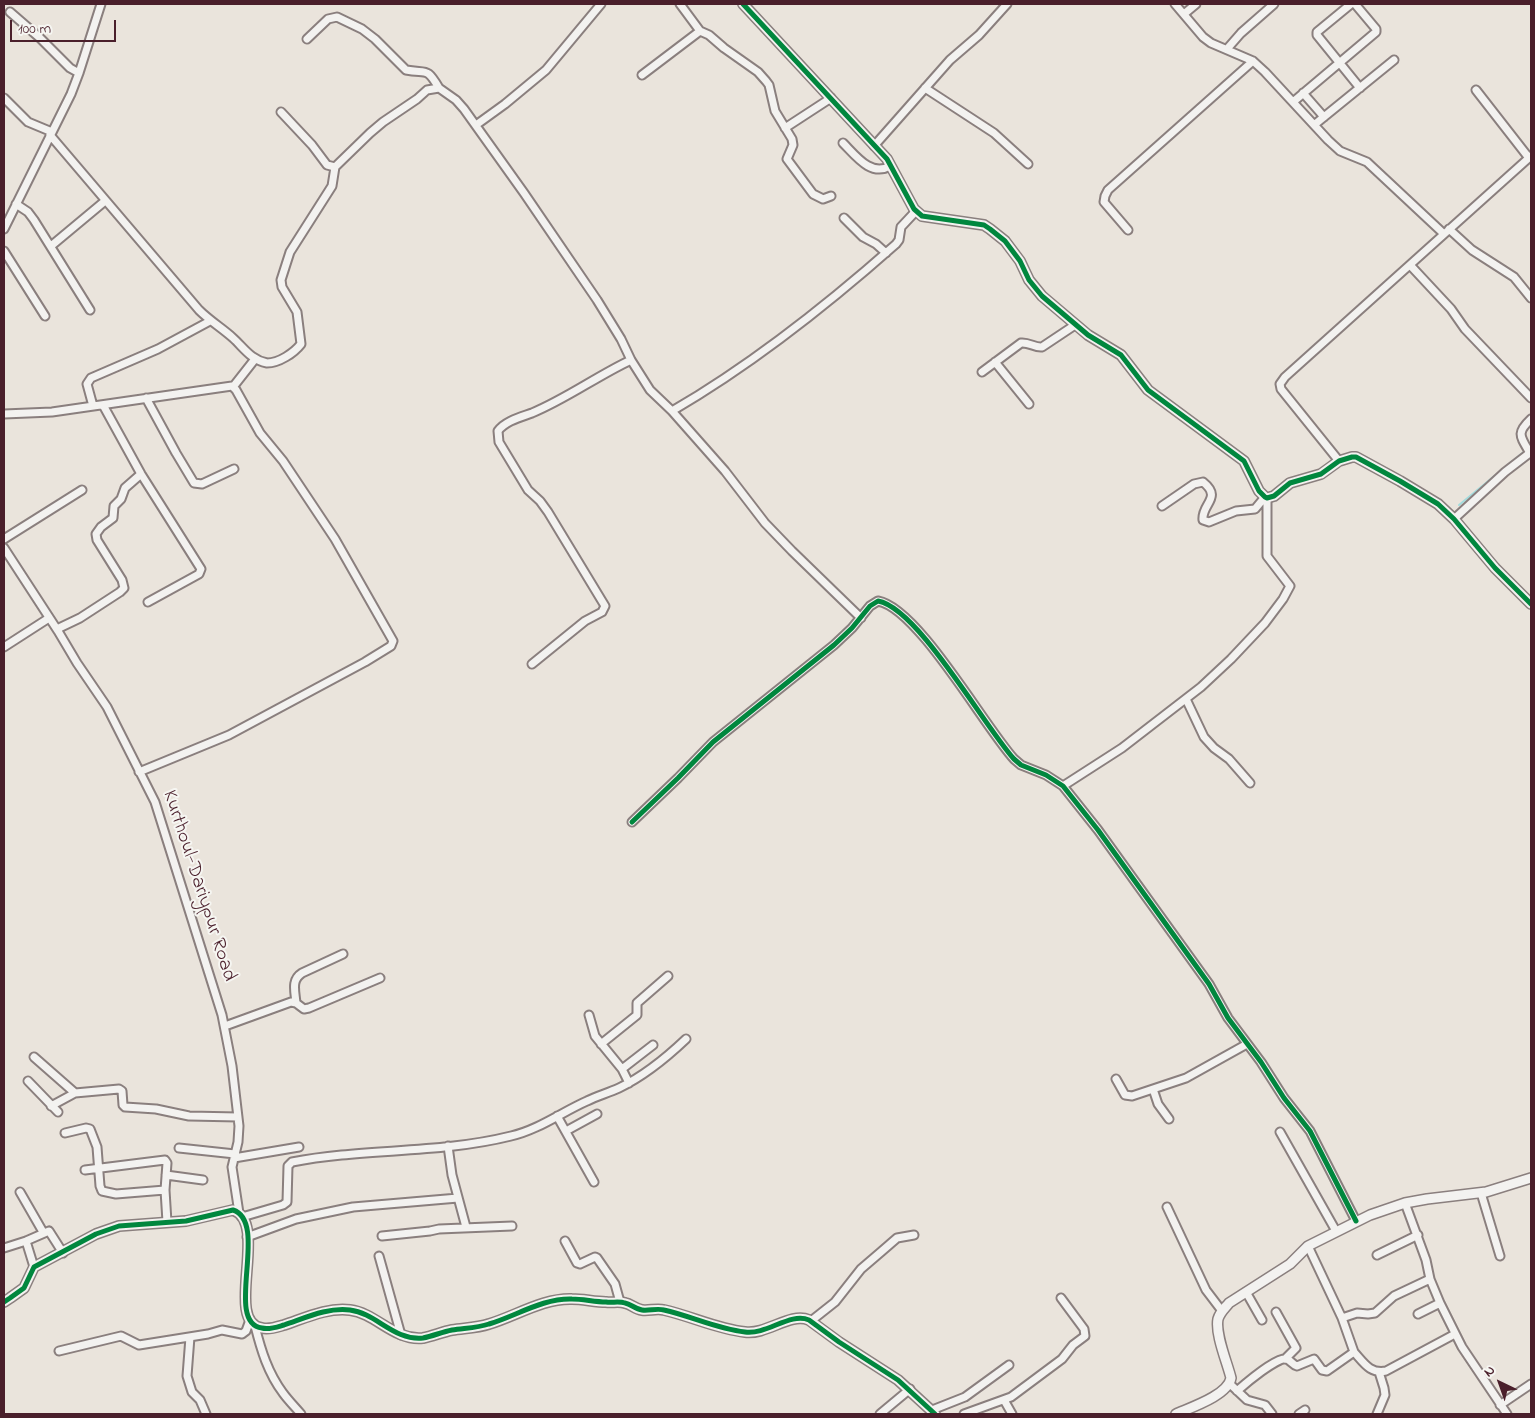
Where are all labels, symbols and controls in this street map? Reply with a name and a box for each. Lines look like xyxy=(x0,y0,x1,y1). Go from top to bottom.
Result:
scale bar xyxy=(12,10,119,42)
text: 100 m xyxy=(18,18,51,40)
street label: Kurthoul-Dariypur Road xyxy=(156,787,240,985)
north arrow xyxy=(1475,1358,1525,1408)
text: N xyxy=(1479,1361,1500,1382)

